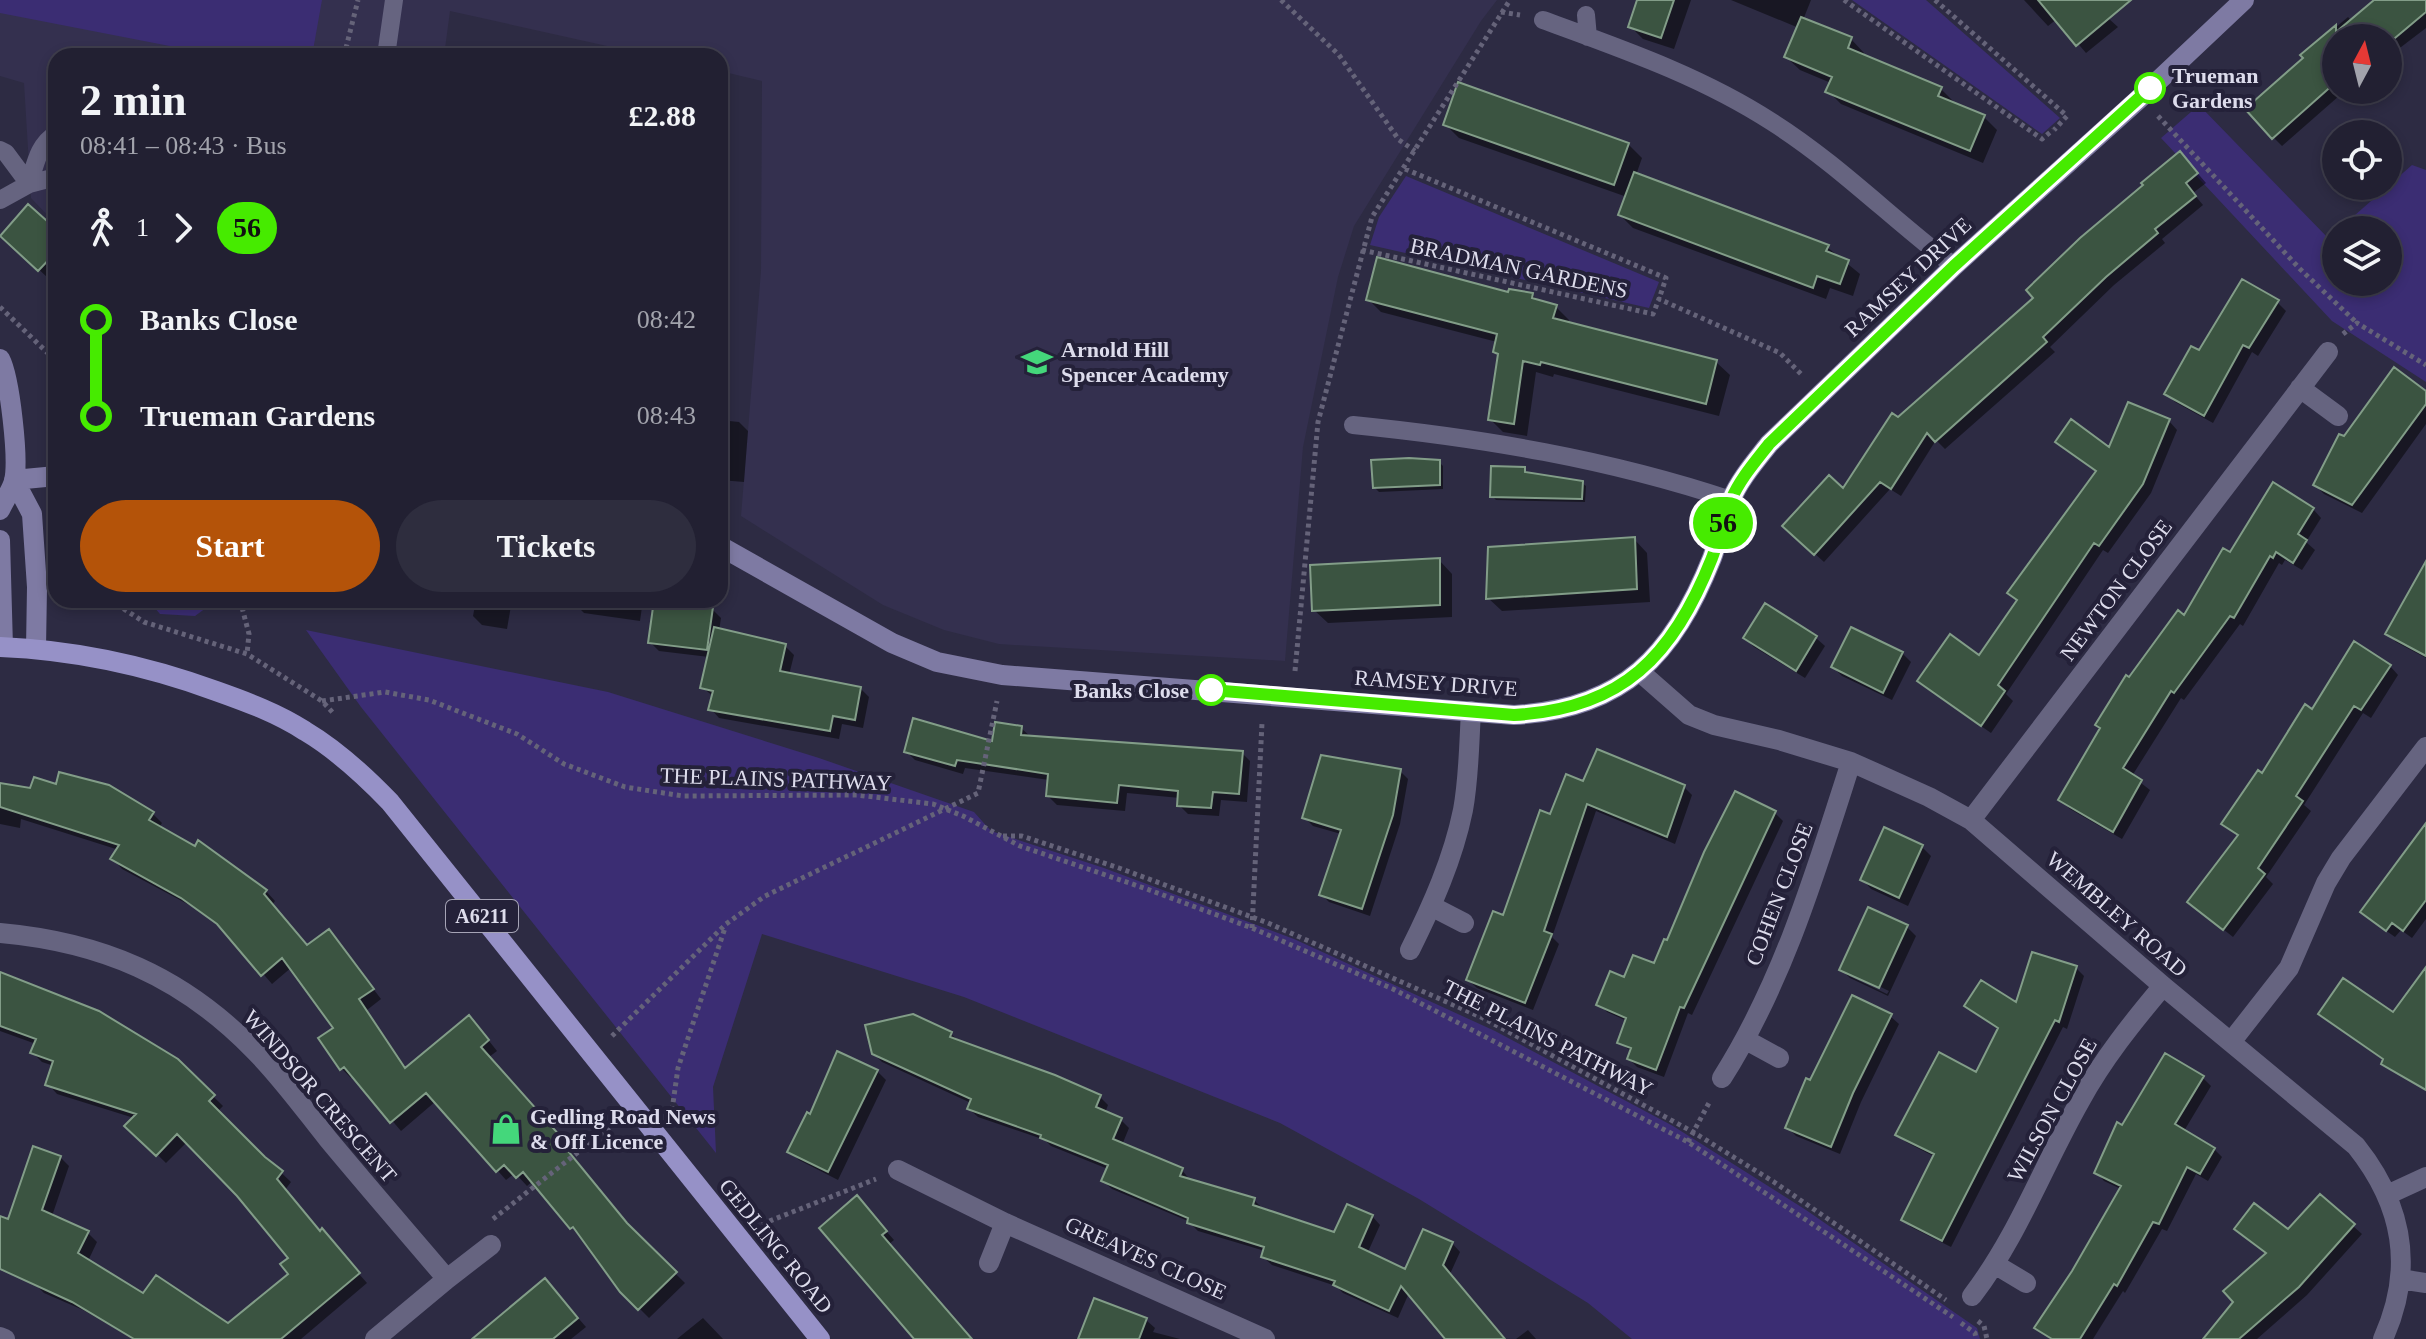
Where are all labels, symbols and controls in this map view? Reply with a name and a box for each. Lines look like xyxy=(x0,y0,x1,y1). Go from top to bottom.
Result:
north arrow xyxy=(2322,24,2402,104)
map controls xyxy=(2322,24,2402,296)
place label: Trueman Gardens xyxy=(2172,63,2258,113)
marker: Trueman Gardens xyxy=(2135,73,2165,103)
text: 2 min xyxy=(80,76,186,125)
text: £2.88 xyxy=(629,99,696,132)
button: locate xyxy=(2322,120,2402,200)
text: 08:41 – 08:43 · Bus xyxy=(80,131,287,160)
icon: walk xyxy=(80,206,124,250)
icon: forward xyxy=(161,206,205,250)
text: 56 xyxy=(233,212,261,243)
street label: RAMSEY DRIVE xyxy=(1840,212,1976,342)
text: 1 xyxy=(136,213,149,242)
button: layers xyxy=(2322,216,2402,296)
street label: BRADMAN GARDENS xyxy=(1408,233,1630,303)
text: Banks Close xyxy=(140,303,298,336)
text: 08:42 xyxy=(637,305,696,334)
place label: Arnold Hill Spencer Academy xyxy=(1061,337,1229,387)
school or university icon: Arnold Hill Spencer Academy xyxy=(1020,345,1054,379)
text: Trueman Gardens xyxy=(140,399,375,432)
text: 08:43 xyxy=(637,401,696,430)
line badge: 56 xyxy=(1687,497,1759,549)
button: Start xyxy=(80,500,380,592)
button: Tickets xyxy=(396,500,696,592)
text: 56 xyxy=(1709,507,1737,538)
street label: NEWTON CLOSE xyxy=(2055,515,2177,665)
street label: RAMSEY DRIVE xyxy=(1354,665,1518,701)
marker: Banks Close xyxy=(1196,675,1226,705)
place label: Banks Close xyxy=(1073,678,1189,703)
street label: THE PLAINS PATHWAY xyxy=(660,762,892,796)
street label: COHEN CLOSE xyxy=(1740,819,1818,969)
street label: WEMBLEY ROAD xyxy=(2042,846,2192,982)
road number: A6211 xyxy=(446,900,518,932)
street label: THE PLAINS PATHWAY xyxy=(1439,974,1657,1102)
street label: WINDSOR CRESCENT xyxy=(238,1005,402,1188)
street label: WILSON CLOSE xyxy=(2002,1034,2102,1186)
place label: Gedling Road News & Off Licence xyxy=(530,1104,716,1154)
shop icon: Gedling Road News & Off Licence xyxy=(489,1112,523,1146)
street label: GEDLING ROAD xyxy=(714,1174,838,1318)
street label: GREAVES CLOSE xyxy=(1062,1211,1230,1305)

